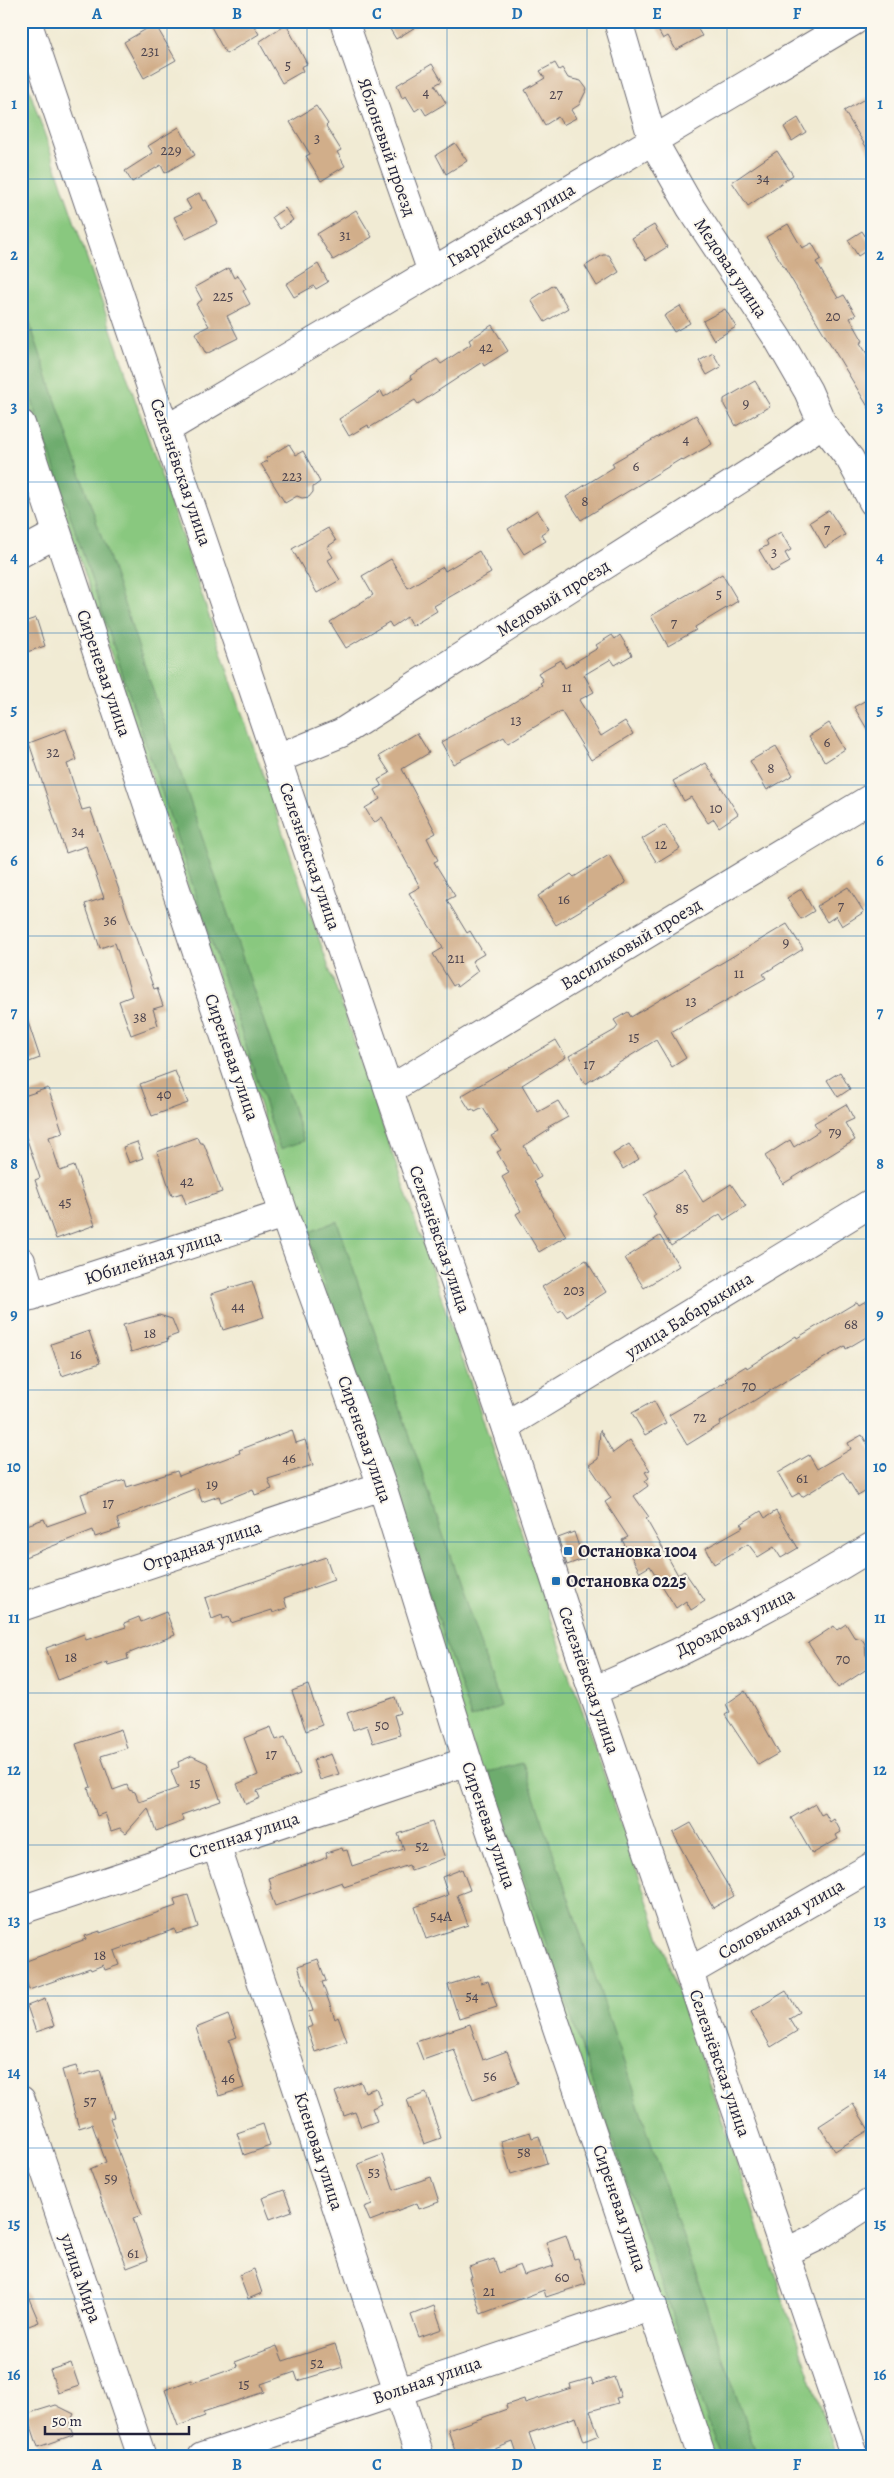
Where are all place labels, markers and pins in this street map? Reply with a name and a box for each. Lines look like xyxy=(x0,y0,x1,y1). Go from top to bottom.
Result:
place label: Остановка 1004 xyxy=(578,1539,698,1563)
marker: Остановка 1004 xyxy=(562,1545,574,1557)
place label: Остановка 0225 xyxy=(566,1569,687,1593)
marker: Остановка 0225 xyxy=(550,1575,562,1587)

